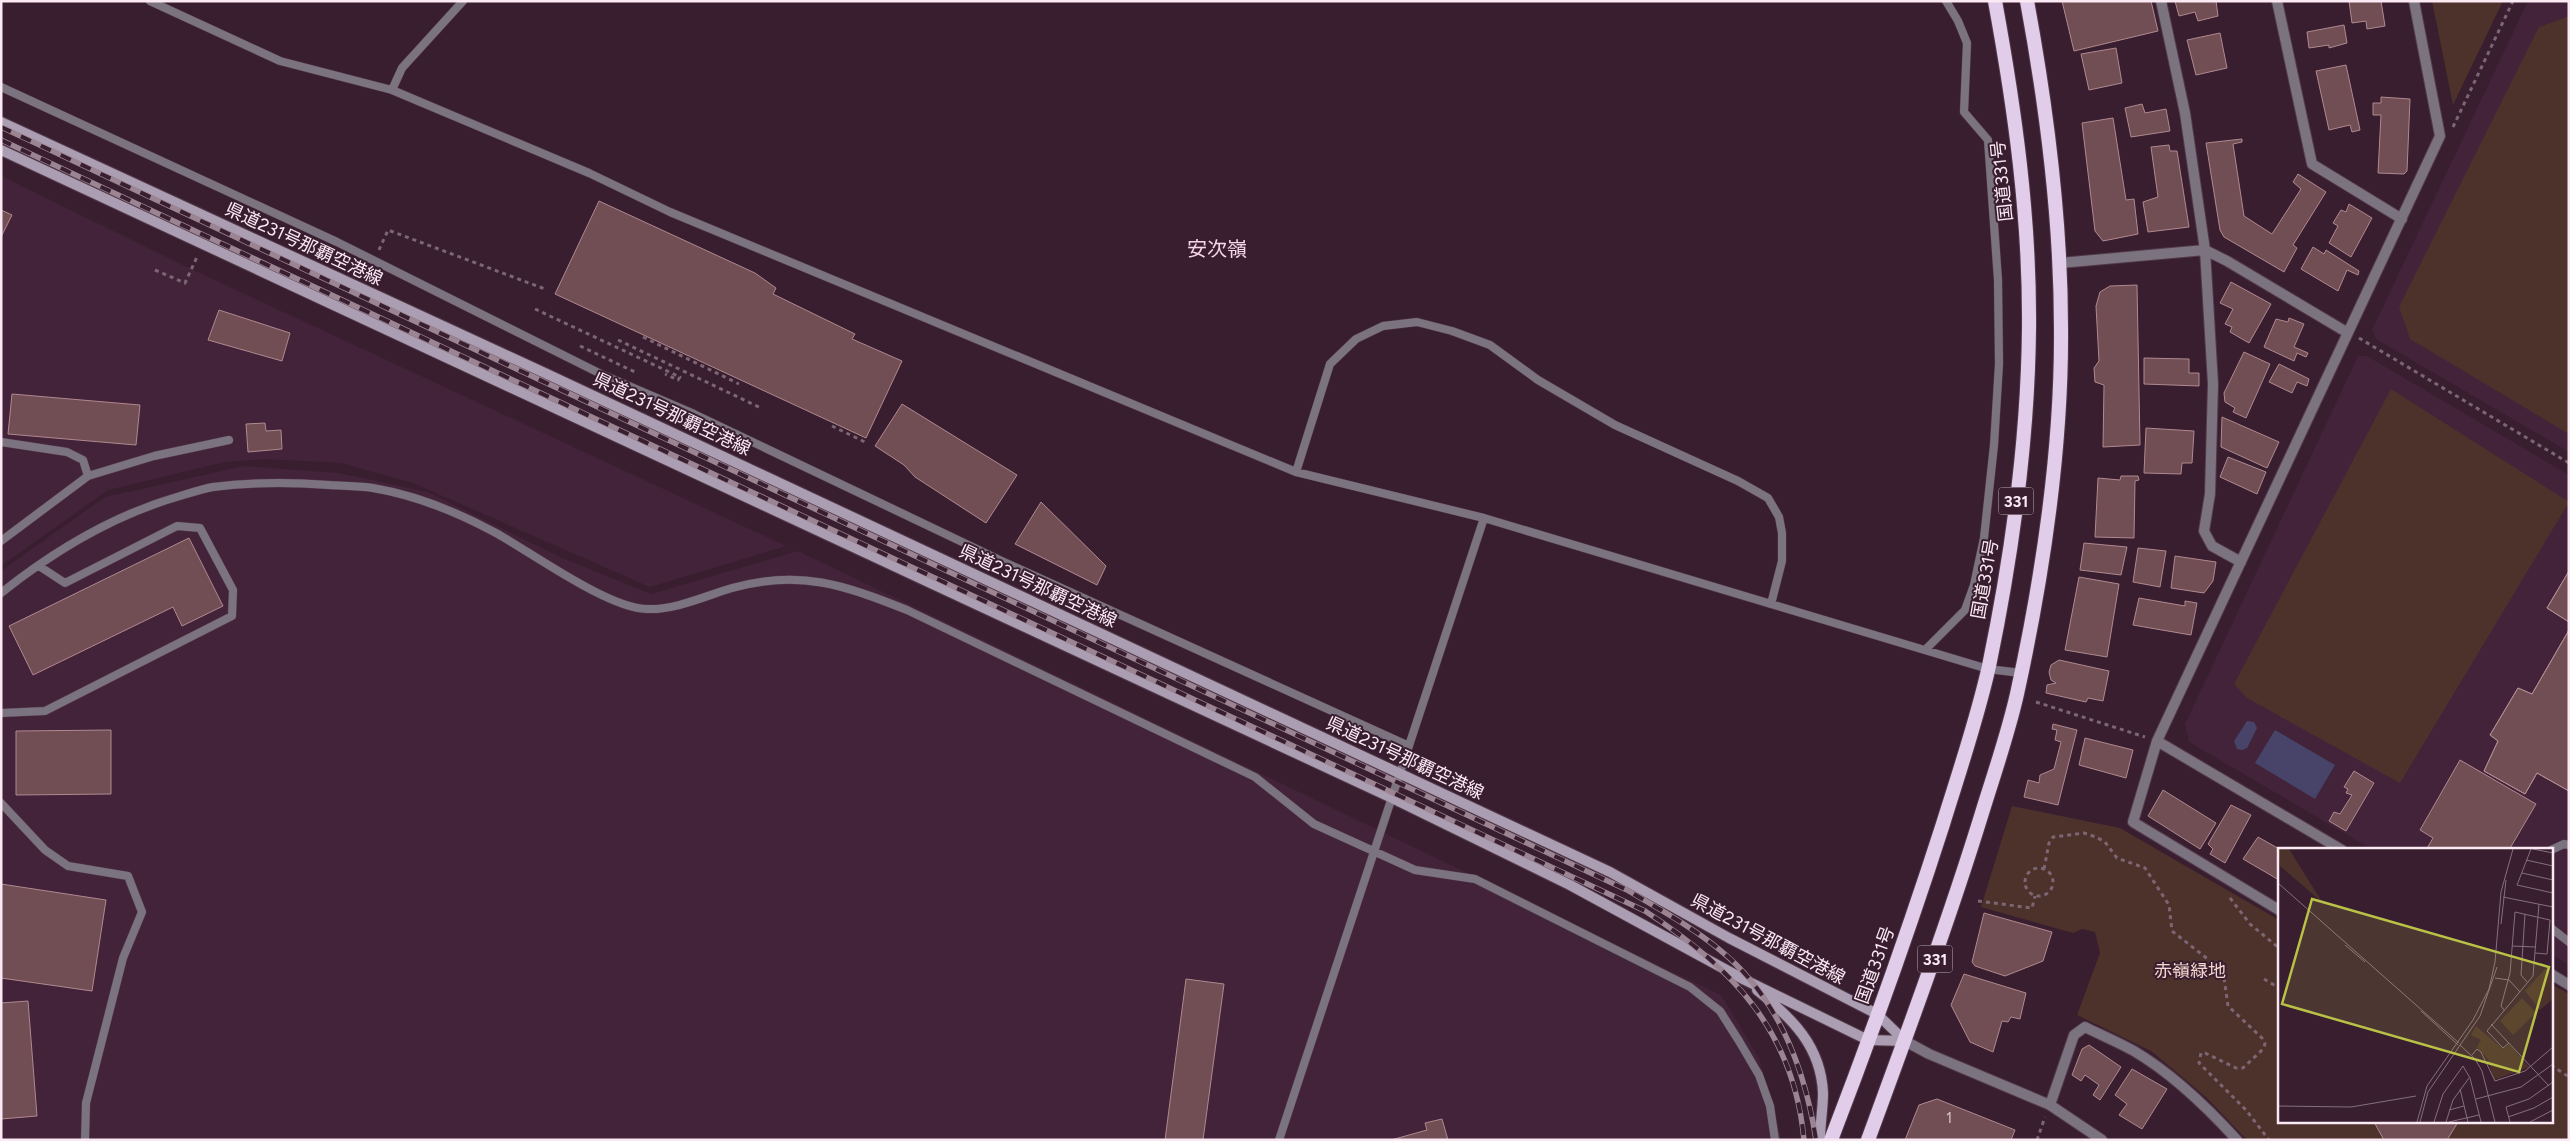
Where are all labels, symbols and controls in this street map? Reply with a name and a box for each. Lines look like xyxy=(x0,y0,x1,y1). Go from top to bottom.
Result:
street label: 国道331号 xyxy=(1987,140,2017,222)
street label: 県道231号那覇空港線 xyxy=(222,198,386,290)
district label: 安次嶺 xyxy=(1187,237,1247,261)
street label: 県道231号那覇空港線 xyxy=(590,368,754,460)
road number: 331 xyxy=(1998,488,2034,514)
street label: 国道331号 xyxy=(1967,537,2003,621)
street label: 県道231号那覇空港線 xyxy=(956,540,1120,632)
street label: 県道231号那覇空港線 xyxy=(1323,712,1487,804)
inset map xyxy=(2278,848,2552,1124)
street label: 県道231号那覇空港線 xyxy=(1687,889,1849,989)
street label: 国道331号 xyxy=(1851,923,1899,1007)
road number: 331 xyxy=(1918,946,1952,972)
park label: 赤嶺緑地 xyxy=(2154,960,2226,982)
house number: 1 xyxy=(1946,1109,1952,1127)

